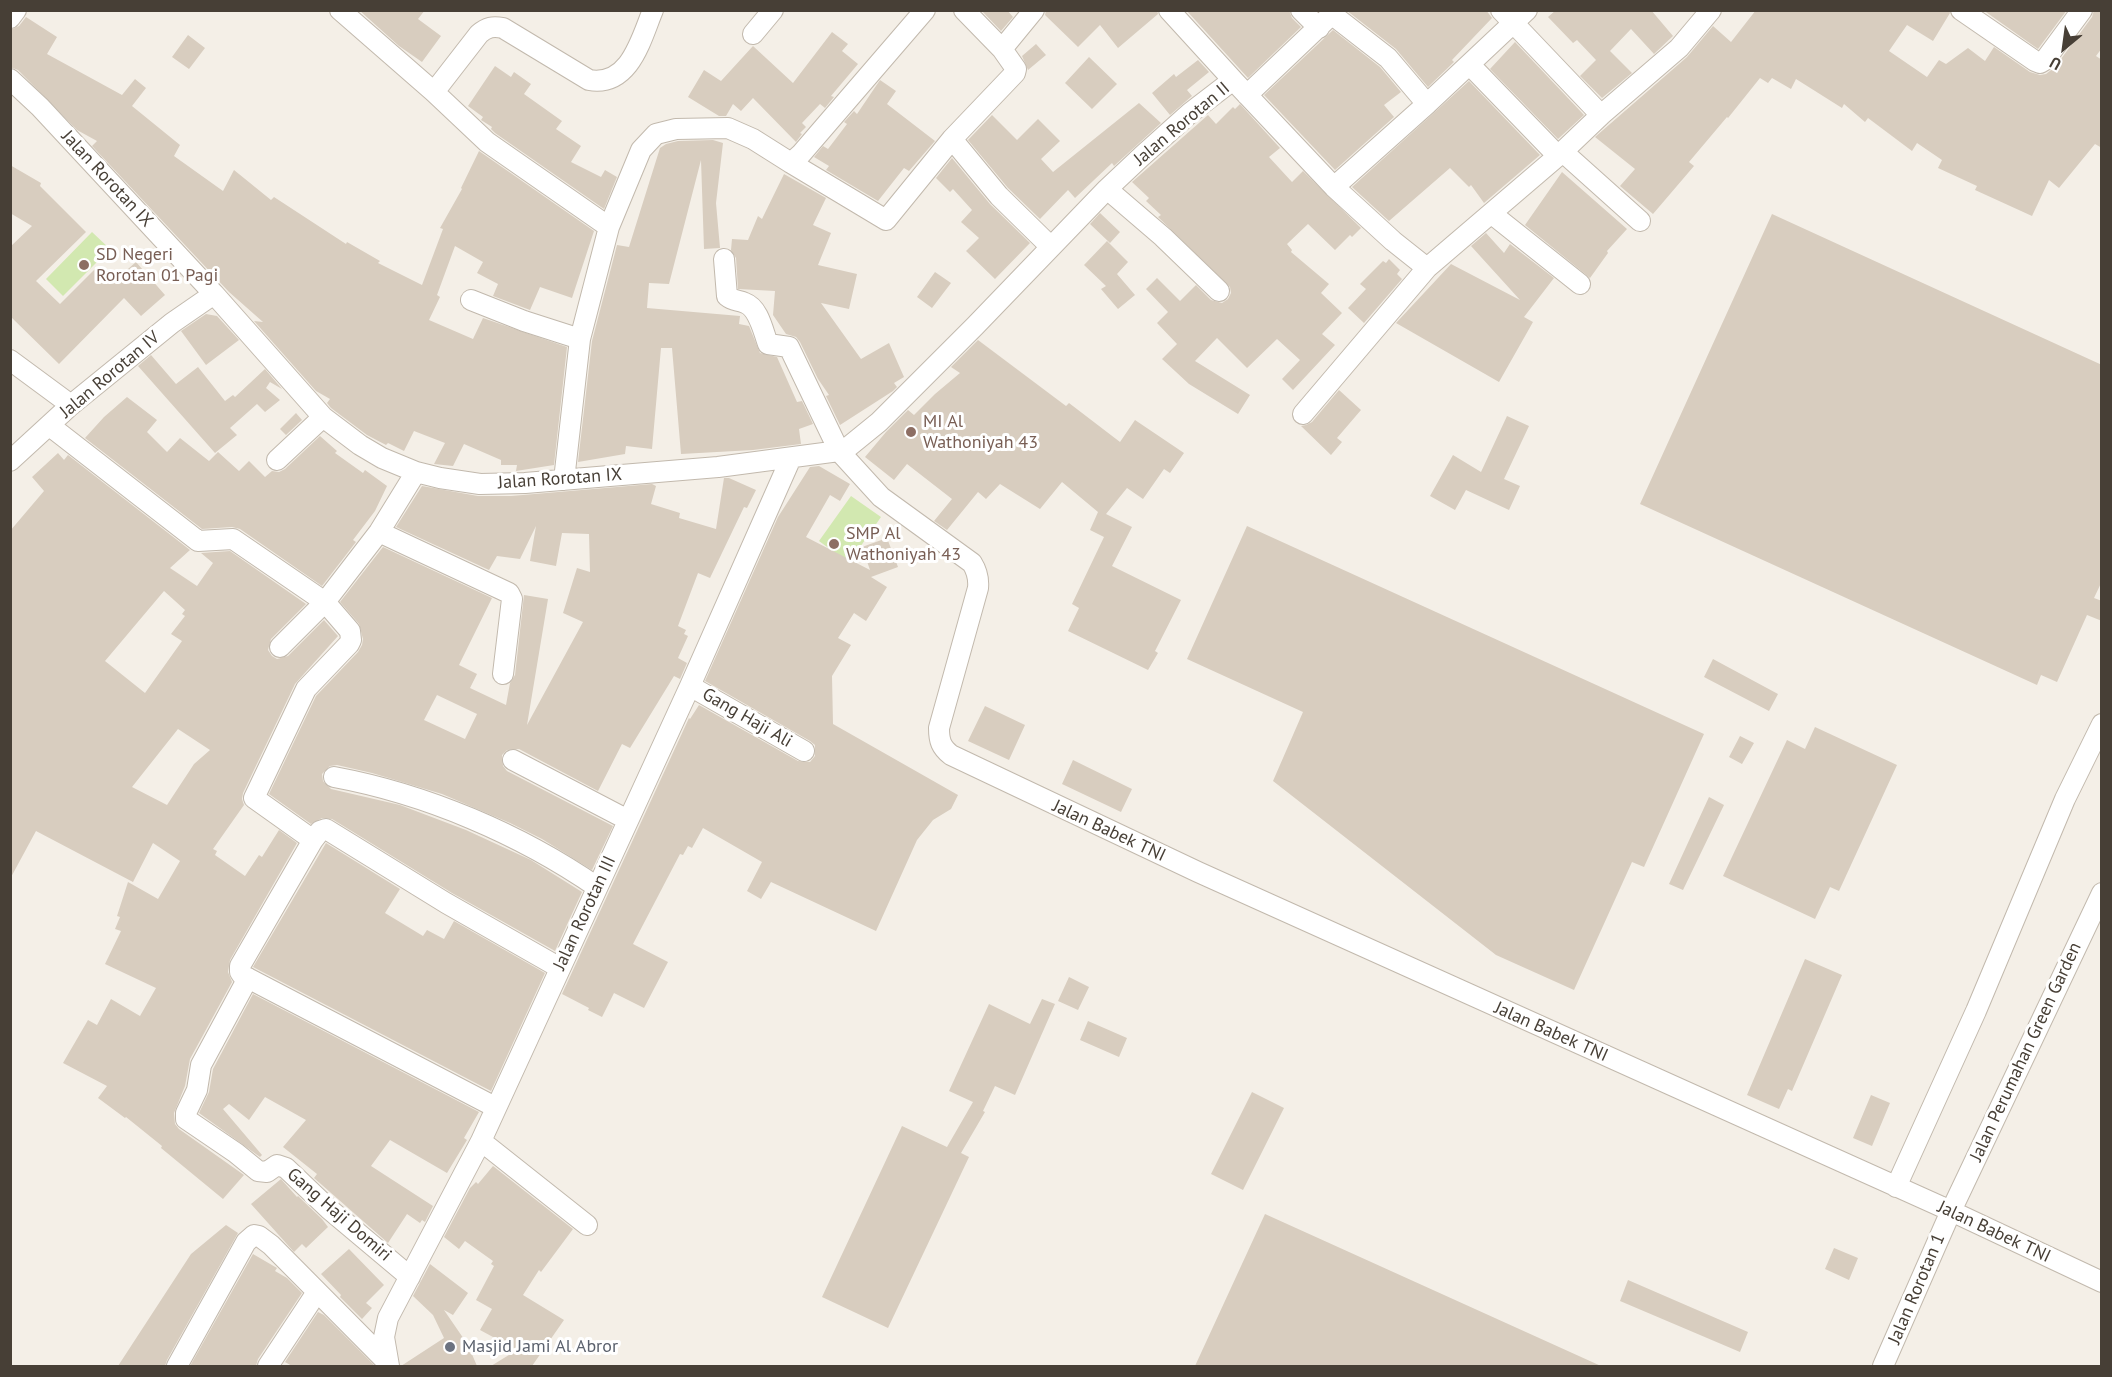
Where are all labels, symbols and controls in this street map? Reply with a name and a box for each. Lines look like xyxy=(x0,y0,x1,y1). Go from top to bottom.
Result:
north arrow xyxy=(2034,18,2094,78)
text: U xyxy=(2046,53,2065,75)
street label: Jalan Rorotan II xyxy=(1130,78,1234,170)
street label: Jalan Rorotan IX xyxy=(57,126,157,232)
place label: SD Negeri Rorotan 01 Pagi xyxy=(96,244,218,286)
marker: SD Negeri Rorotan 01 Pagi xyxy=(77,258,91,272)
street label: Jalan Rorotan IV xyxy=(56,327,164,423)
place label: MI Al Wathoniyah 43 xyxy=(923,411,1038,454)
marker: MI Al Wathoniyah 43 xyxy=(904,425,918,439)
street label: Jalan Rorotan IX xyxy=(497,464,623,494)
place label: SMP Al Wathoniyah 43 xyxy=(846,523,961,566)
marker: SMP Al Wathoniyah 43 xyxy=(827,537,841,551)
street label: Gang Haji Ali xyxy=(698,684,796,752)
street label: Jalan Babek TNI xyxy=(1049,795,1169,867)
street label: Jalan Rorotan III xyxy=(549,852,621,974)
street label: Jalan Perumahan Green Garden xyxy=(1966,939,2086,1165)
street label: Jalan Babek TNI xyxy=(1491,997,1611,1067)
street label: Gang Haji Domiri xyxy=(282,1164,396,1266)
street label: Jalan Babek TNI xyxy=(1934,1196,2054,1268)
street label: Jalan Rorotan 1 xyxy=(1884,1231,1950,1347)
place label: Masjid Jami Al Abror xyxy=(462,1336,618,1358)
marker: Masjid Jami Al Abror xyxy=(443,1340,457,1354)

